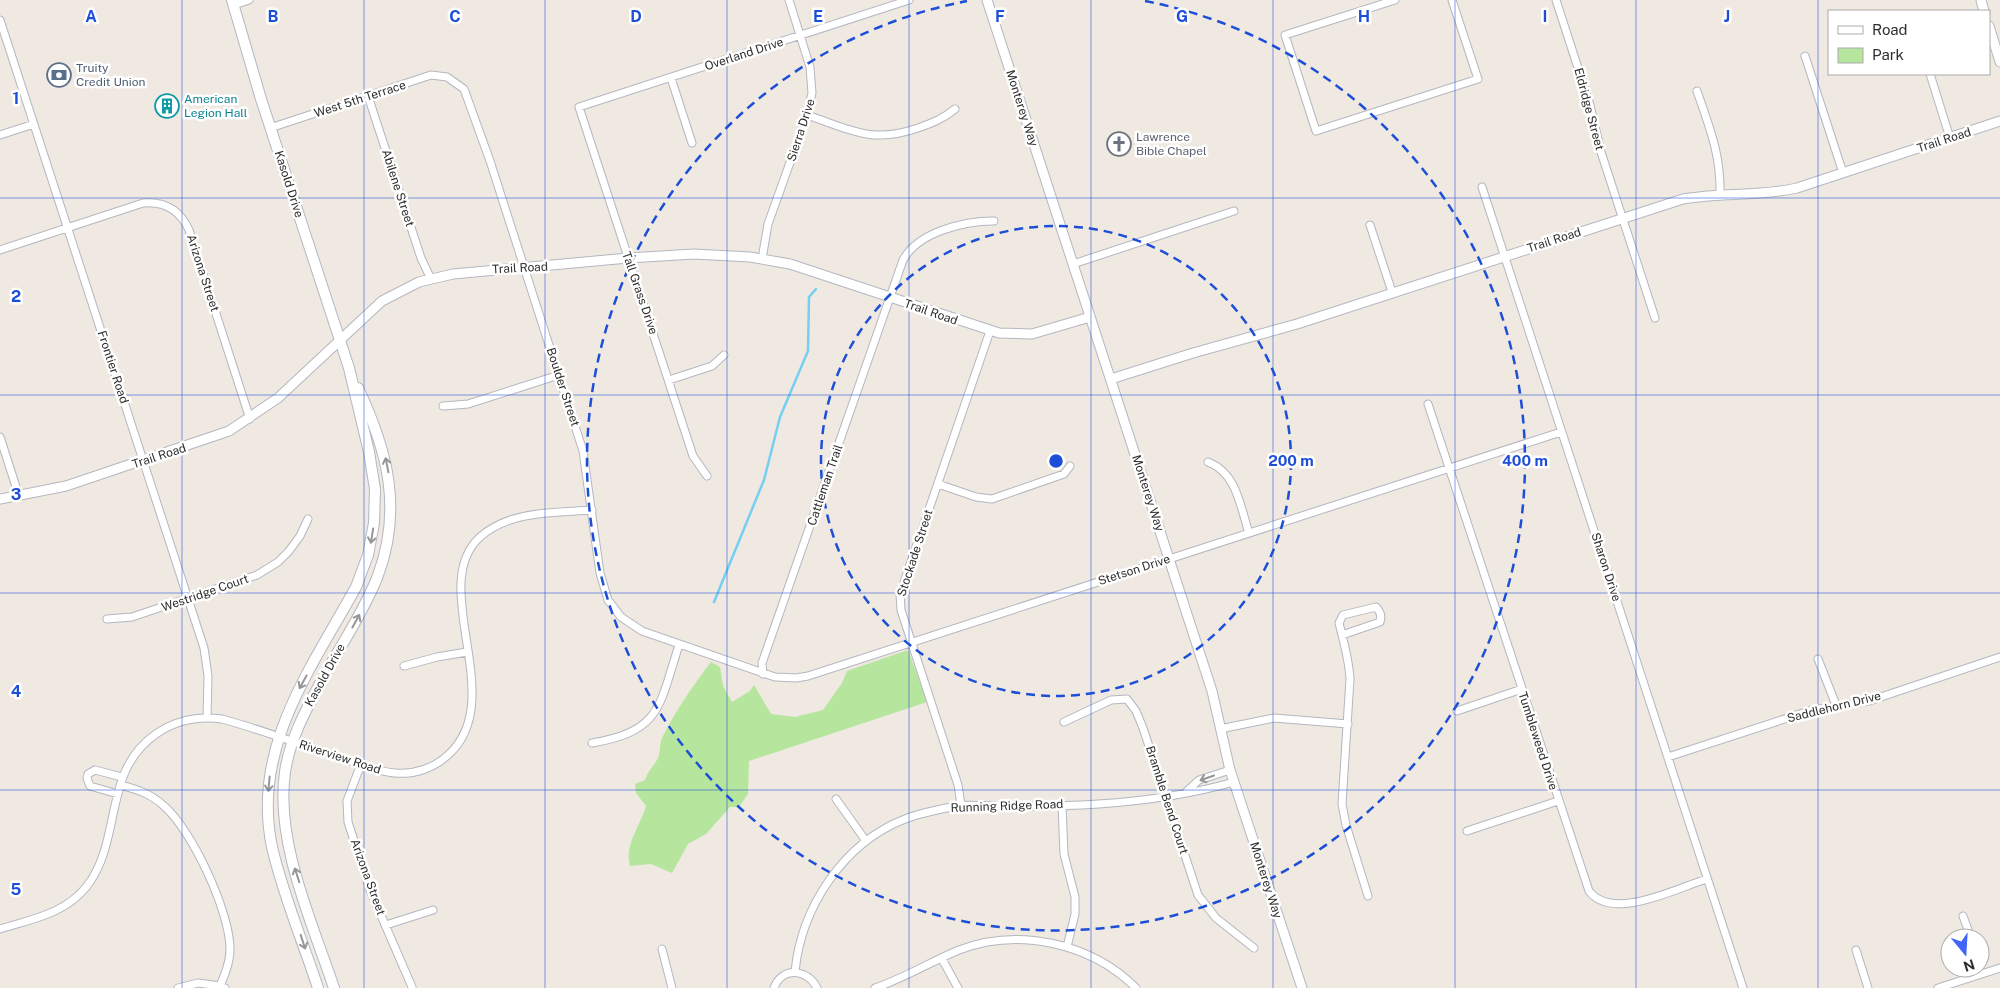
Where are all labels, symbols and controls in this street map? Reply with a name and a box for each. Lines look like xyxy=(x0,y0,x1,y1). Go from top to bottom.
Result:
text: A xyxy=(85,7,97,26)
text: B xyxy=(268,7,279,26)
text: C xyxy=(449,7,461,26)
text: D xyxy=(630,7,642,26)
text: E xyxy=(813,7,823,26)
text: F xyxy=(995,7,1005,26)
text: G xyxy=(1176,7,1188,26)
text: H xyxy=(1358,7,1370,26)
text: I xyxy=(1543,7,1547,26)
text: J xyxy=(1724,7,1730,26)
legend xyxy=(1828,10,1990,75)
text: Road xyxy=(1872,21,1908,38)
street label: Overland Drive xyxy=(703,35,785,73)
text: Park xyxy=(1872,46,1904,63)
place label: Truity Credit Union xyxy=(76,61,146,89)
bank icon: Truity Credit Union xyxy=(46,62,72,88)
street label: Eldridge Street xyxy=(1571,66,1607,152)
street label: Monterey Way xyxy=(1003,68,1041,148)
street label: West 5th Terrace xyxy=(312,78,408,120)
text: 1 xyxy=(13,89,19,108)
place label: American Legion Hall xyxy=(184,92,248,120)
building icon: American Legion Hall xyxy=(154,93,180,119)
street label: Sierra Drive xyxy=(784,97,818,163)
street label: Trail Road xyxy=(1915,125,1973,155)
place label: Lawrence Bible Chapel xyxy=(1136,130,1207,158)
church icon: Lawrence Bible Chapel xyxy=(1106,131,1132,157)
street label: Abilene Street xyxy=(379,148,417,229)
street label: Kasold Drive xyxy=(272,149,306,219)
street label: Trail Road xyxy=(1525,225,1583,255)
street label: Arizona Street xyxy=(184,233,222,314)
street label: Tall Grass Drive xyxy=(619,250,661,336)
street label: Trail Road xyxy=(492,260,548,276)
text: 2 xyxy=(11,287,21,306)
street label: Trail Road xyxy=(902,296,960,328)
street label: Frontier Road xyxy=(95,329,131,405)
street label: Boulder Street xyxy=(544,346,582,428)
street label: Trail Road xyxy=(130,441,188,471)
street label: Cattleman Trail xyxy=(805,442,846,527)
centre of rings xyxy=(1047,452,1065,470)
text: 200 m xyxy=(1268,452,1314,469)
text: 400 m xyxy=(1502,452,1548,469)
street label: Monterey Way xyxy=(1129,453,1167,533)
one-way arrow xyxy=(381,458,391,474)
text: 3 xyxy=(11,485,21,504)
street label: Stockade Street xyxy=(894,507,936,598)
one-way arrow xyxy=(366,528,376,544)
street label: Sharon Drive xyxy=(1588,531,1624,603)
street label: Stetson Drive xyxy=(1096,552,1172,588)
street label: Westridge Court xyxy=(160,571,251,614)
one-way arrow xyxy=(351,614,361,629)
street label: Kasold Drive xyxy=(302,641,348,709)
one-way arrow xyxy=(298,675,308,689)
text: 4 xyxy=(11,682,22,701)
street label: Saddlehorn Drive xyxy=(1786,689,1883,725)
street label: Tumbleweed Drive xyxy=(1515,690,1561,792)
street label: Riverview Road xyxy=(297,737,383,777)
street label: Bramble Bend Court xyxy=(1143,744,1191,856)
one-way arrow xyxy=(1200,774,1215,783)
one-way arrow xyxy=(264,776,273,792)
street label: Running Ridge Road xyxy=(950,797,1064,815)
street label: Arizona Street xyxy=(348,837,388,917)
street label: Monterey Way xyxy=(1247,840,1285,920)
one-way arrow xyxy=(291,867,301,883)
text: 5 xyxy=(11,880,22,899)
north arrow xyxy=(1940,928,1990,978)
one-way arrow xyxy=(298,933,308,949)
text: N xyxy=(1961,956,1977,975)

